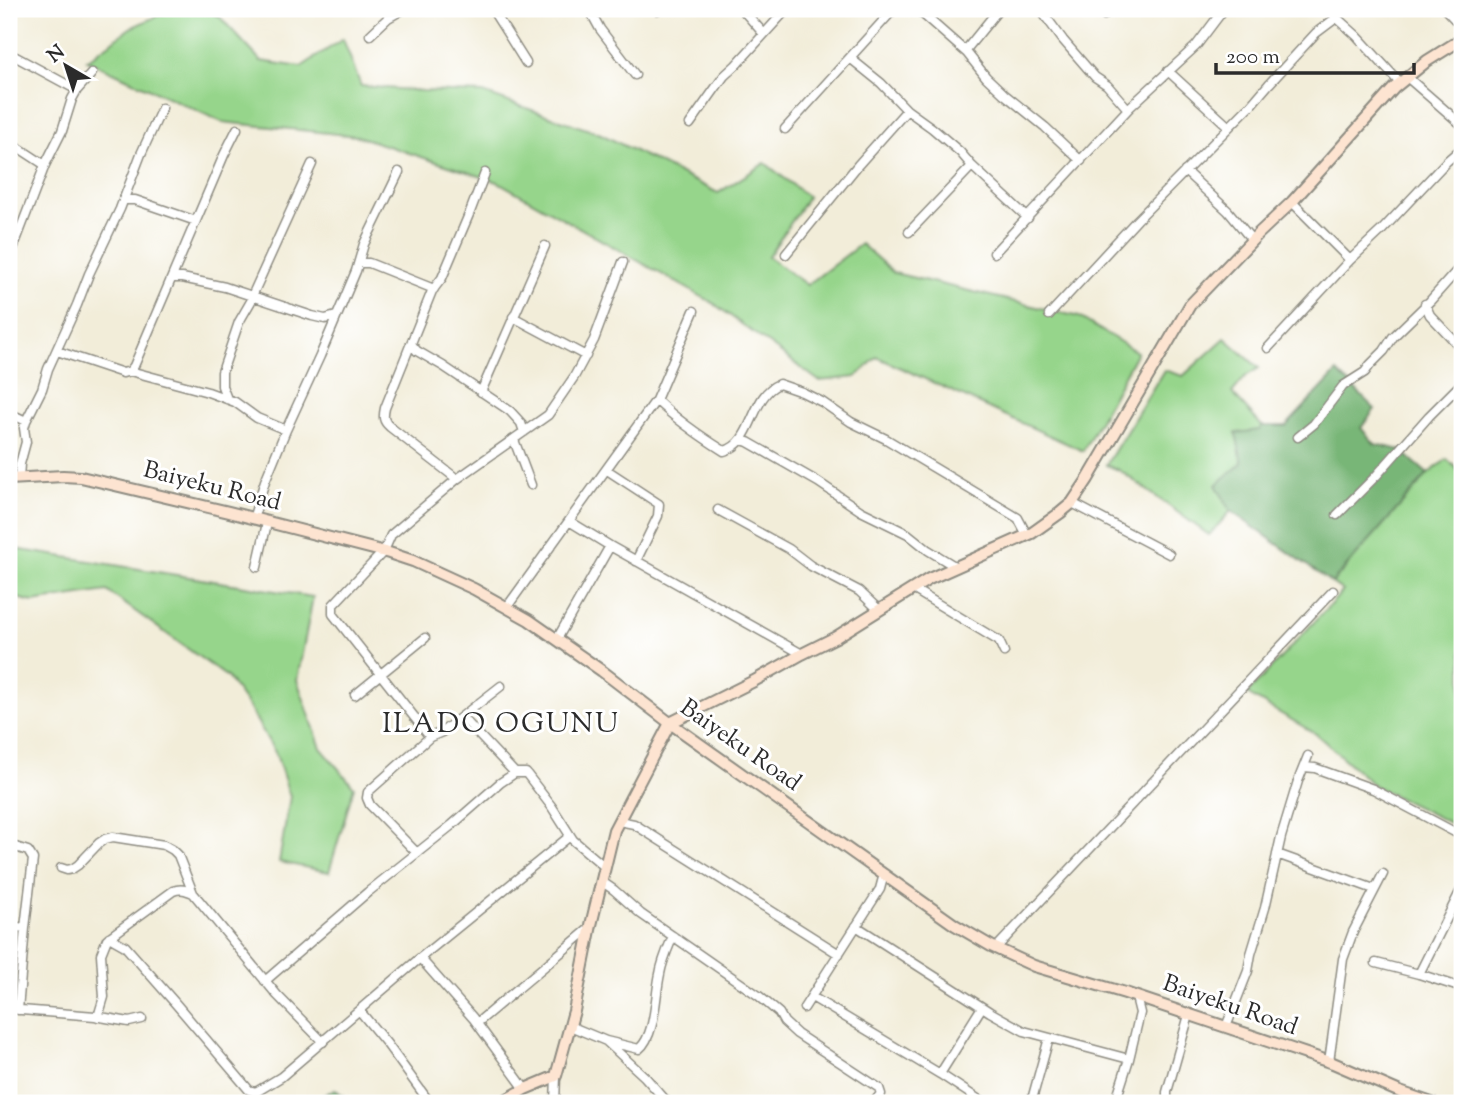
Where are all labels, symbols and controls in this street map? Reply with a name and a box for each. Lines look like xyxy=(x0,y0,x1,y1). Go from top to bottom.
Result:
north arrow xyxy=(32,32,102,102)
scale bar xyxy=(1216,32,1413,76)
text: N xyxy=(42,39,71,70)
text: 200 m xyxy=(1226,43,1280,73)
street label: Baiyeku Road xyxy=(140,453,285,521)
street label: Baiyeku Road xyxy=(673,692,808,801)
district label: ILADO OGUNU xyxy=(382,705,620,745)
street label: Baiyeku Road xyxy=(1158,967,1303,1045)

